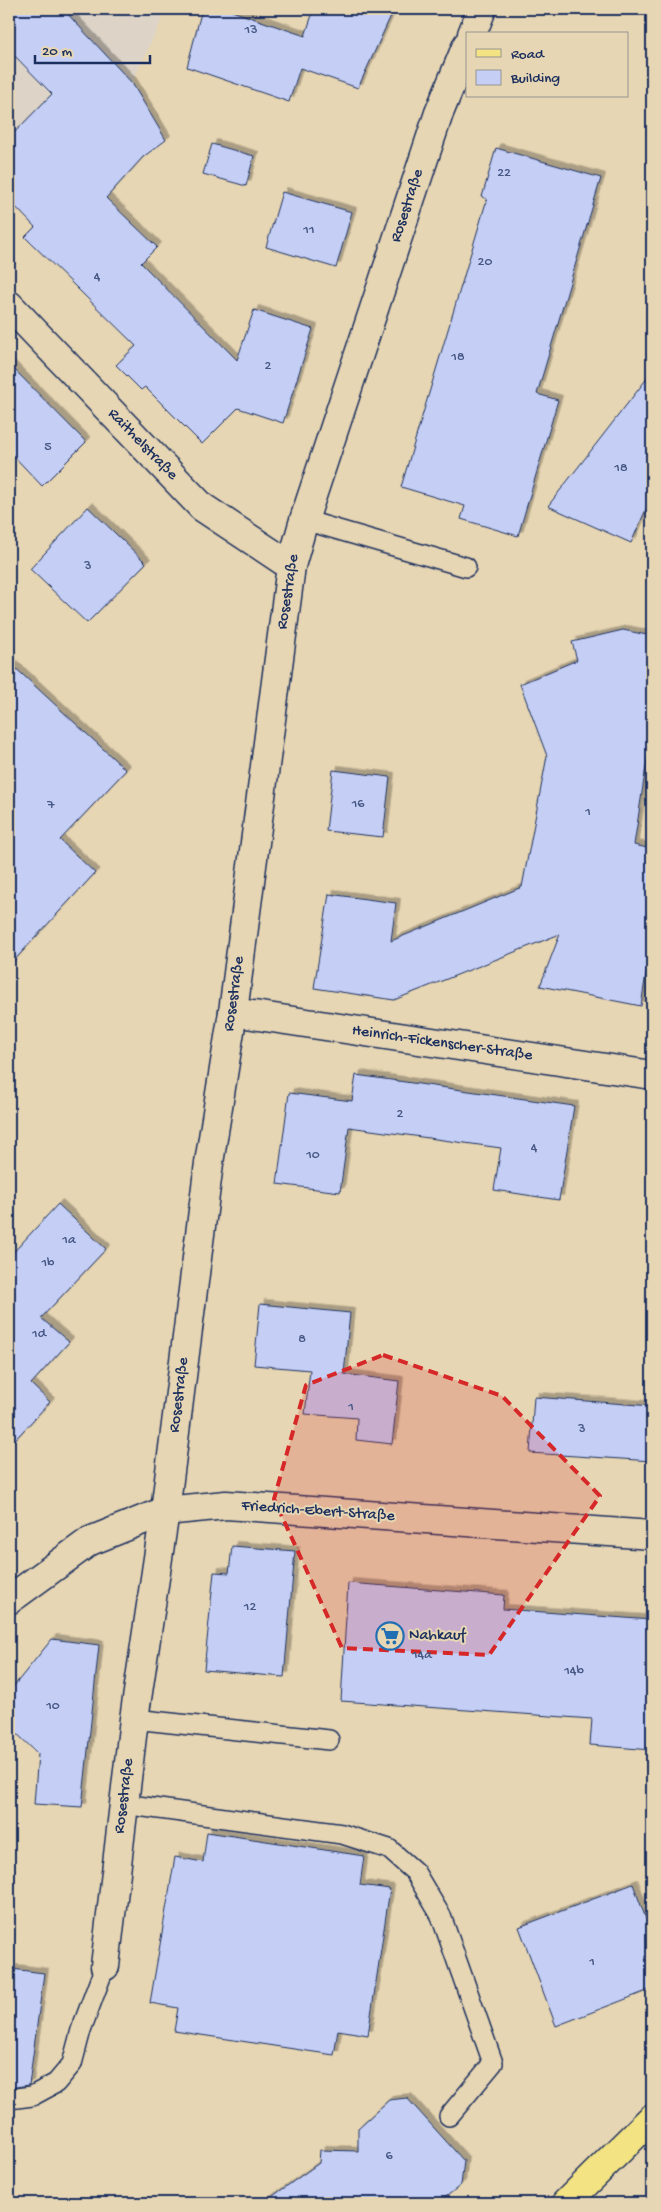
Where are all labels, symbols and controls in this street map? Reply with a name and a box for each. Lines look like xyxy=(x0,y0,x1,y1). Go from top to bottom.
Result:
house number: 13 xyxy=(244,22,257,39)
scale bar xyxy=(35,32,150,64)
legend xyxy=(466,32,628,98)
text: 20 m xyxy=(42,43,72,61)
text: Road xyxy=(511,46,545,64)
text: Building xyxy=(510,70,560,88)
house number: 22 xyxy=(497,165,511,182)
street label: Rosestraße xyxy=(387,166,429,245)
house number: 11 xyxy=(302,222,315,239)
house number: 20 xyxy=(478,254,492,271)
house number: 4 xyxy=(94,269,101,286)
house number: 18 xyxy=(450,349,465,366)
house number: 2 xyxy=(265,358,272,375)
street label: Raithelstraße xyxy=(103,405,182,485)
house number: 5 xyxy=(44,439,52,456)
house number: 18 xyxy=(613,460,628,477)
street label: Rosestraße xyxy=(274,552,304,631)
house number: 3 xyxy=(83,558,92,575)
house number: 16 xyxy=(351,796,365,813)
house number: 7 xyxy=(46,797,55,814)
house number: 1 xyxy=(584,804,591,821)
street label: Rosestraße xyxy=(220,954,250,1033)
street label: Heinrich-Fickenscher-Straße xyxy=(351,1022,534,1066)
house number: 2 xyxy=(397,1106,404,1123)
house number: 4 xyxy=(531,1140,538,1157)
house number: 10 xyxy=(305,1147,320,1164)
house number: 1a xyxy=(61,1232,77,1249)
house number: 1b xyxy=(40,1255,55,1272)
house number: 1d xyxy=(31,1326,48,1343)
house number: 8 xyxy=(298,1331,306,1348)
street label: Rosestraße xyxy=(166,1355,194,1434)
house number: 1 xyxy=(347,1399,354,1416)
house number: 3 xyxy=(577,1421,586,1438)
street label: Friedrich-Ebert-Straße xyxy=(240,1497,396,1527)
house number: 12 xyxy=(243,1599,256,1616)
supermarket icon: Nahkauf xyxy=(375,1621,405,1651)
place label: Nahkauf xyxy=(409,1627,466,1646)
house number: 14a xyxy=(411,1647,433,1664)
house number: 14b xyxy=(563,1663,584,1680)
house number: 10 xyxy=(45,1698,60,1715)
street label: Rosestraße xyxy=(111,1756,139,1835)
house number: 1 xyxy=(588,1954,595,1971)
house number: 6 xyxy=(385,2148,393,2165)

